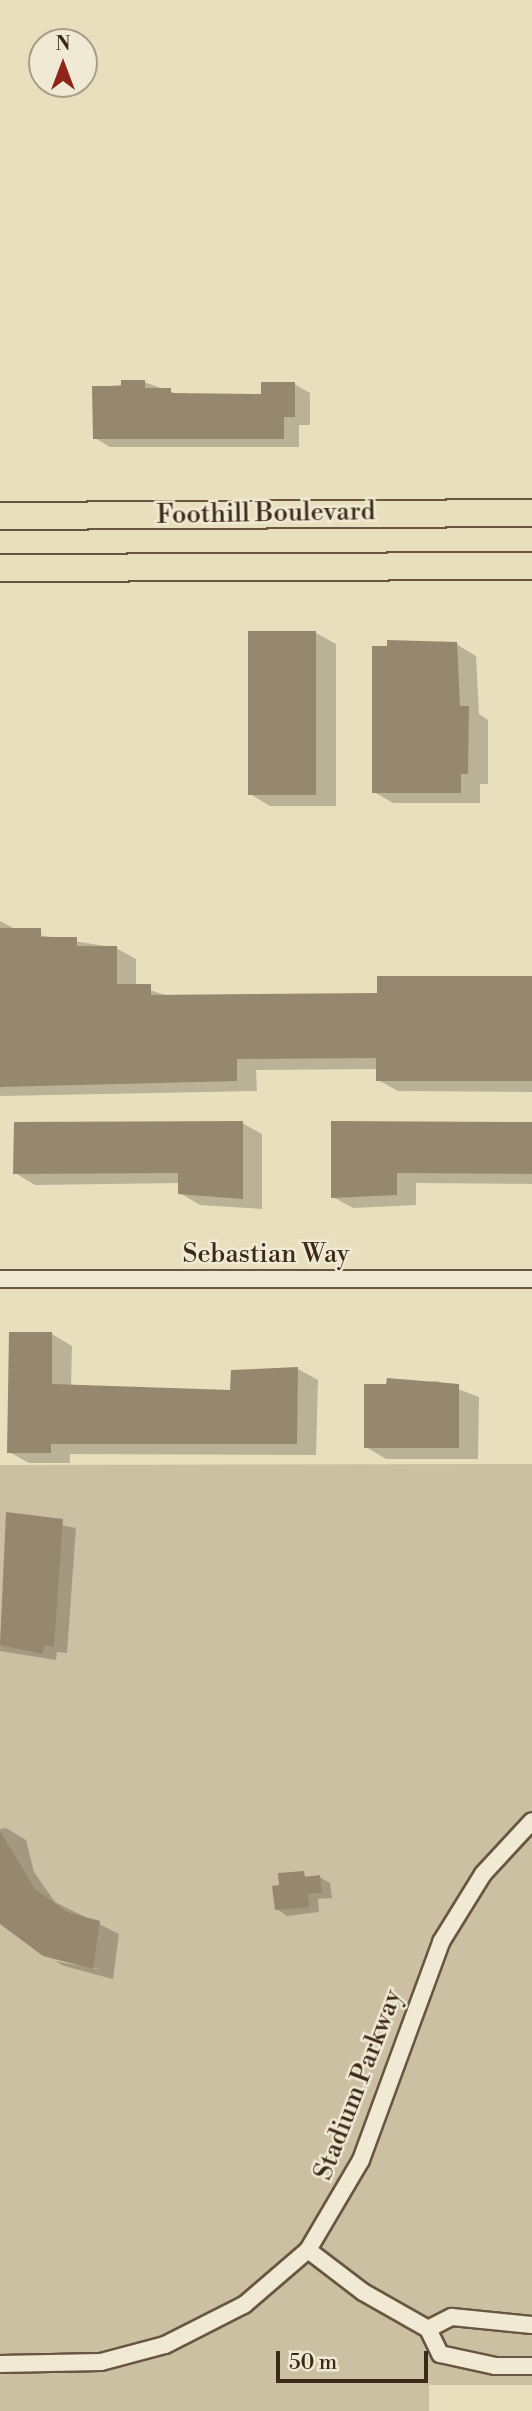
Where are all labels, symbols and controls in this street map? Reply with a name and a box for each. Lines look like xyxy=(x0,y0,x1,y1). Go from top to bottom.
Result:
north arrow xyxy=(28,28,98,98)
text: N xyxy=(55,32,71,56)
street label: Foothill Boulevard xyxy=(156,496,376,532)
street label: Sebastian Way xyxy=(183,1239,349,1271)
street label: Stadium Parkway xyxy=(308,1985,410,2185)
scale bar xyxy=(280,2338,432,2382)
text: 50 m xyxy=(289,2350,337,2376)

